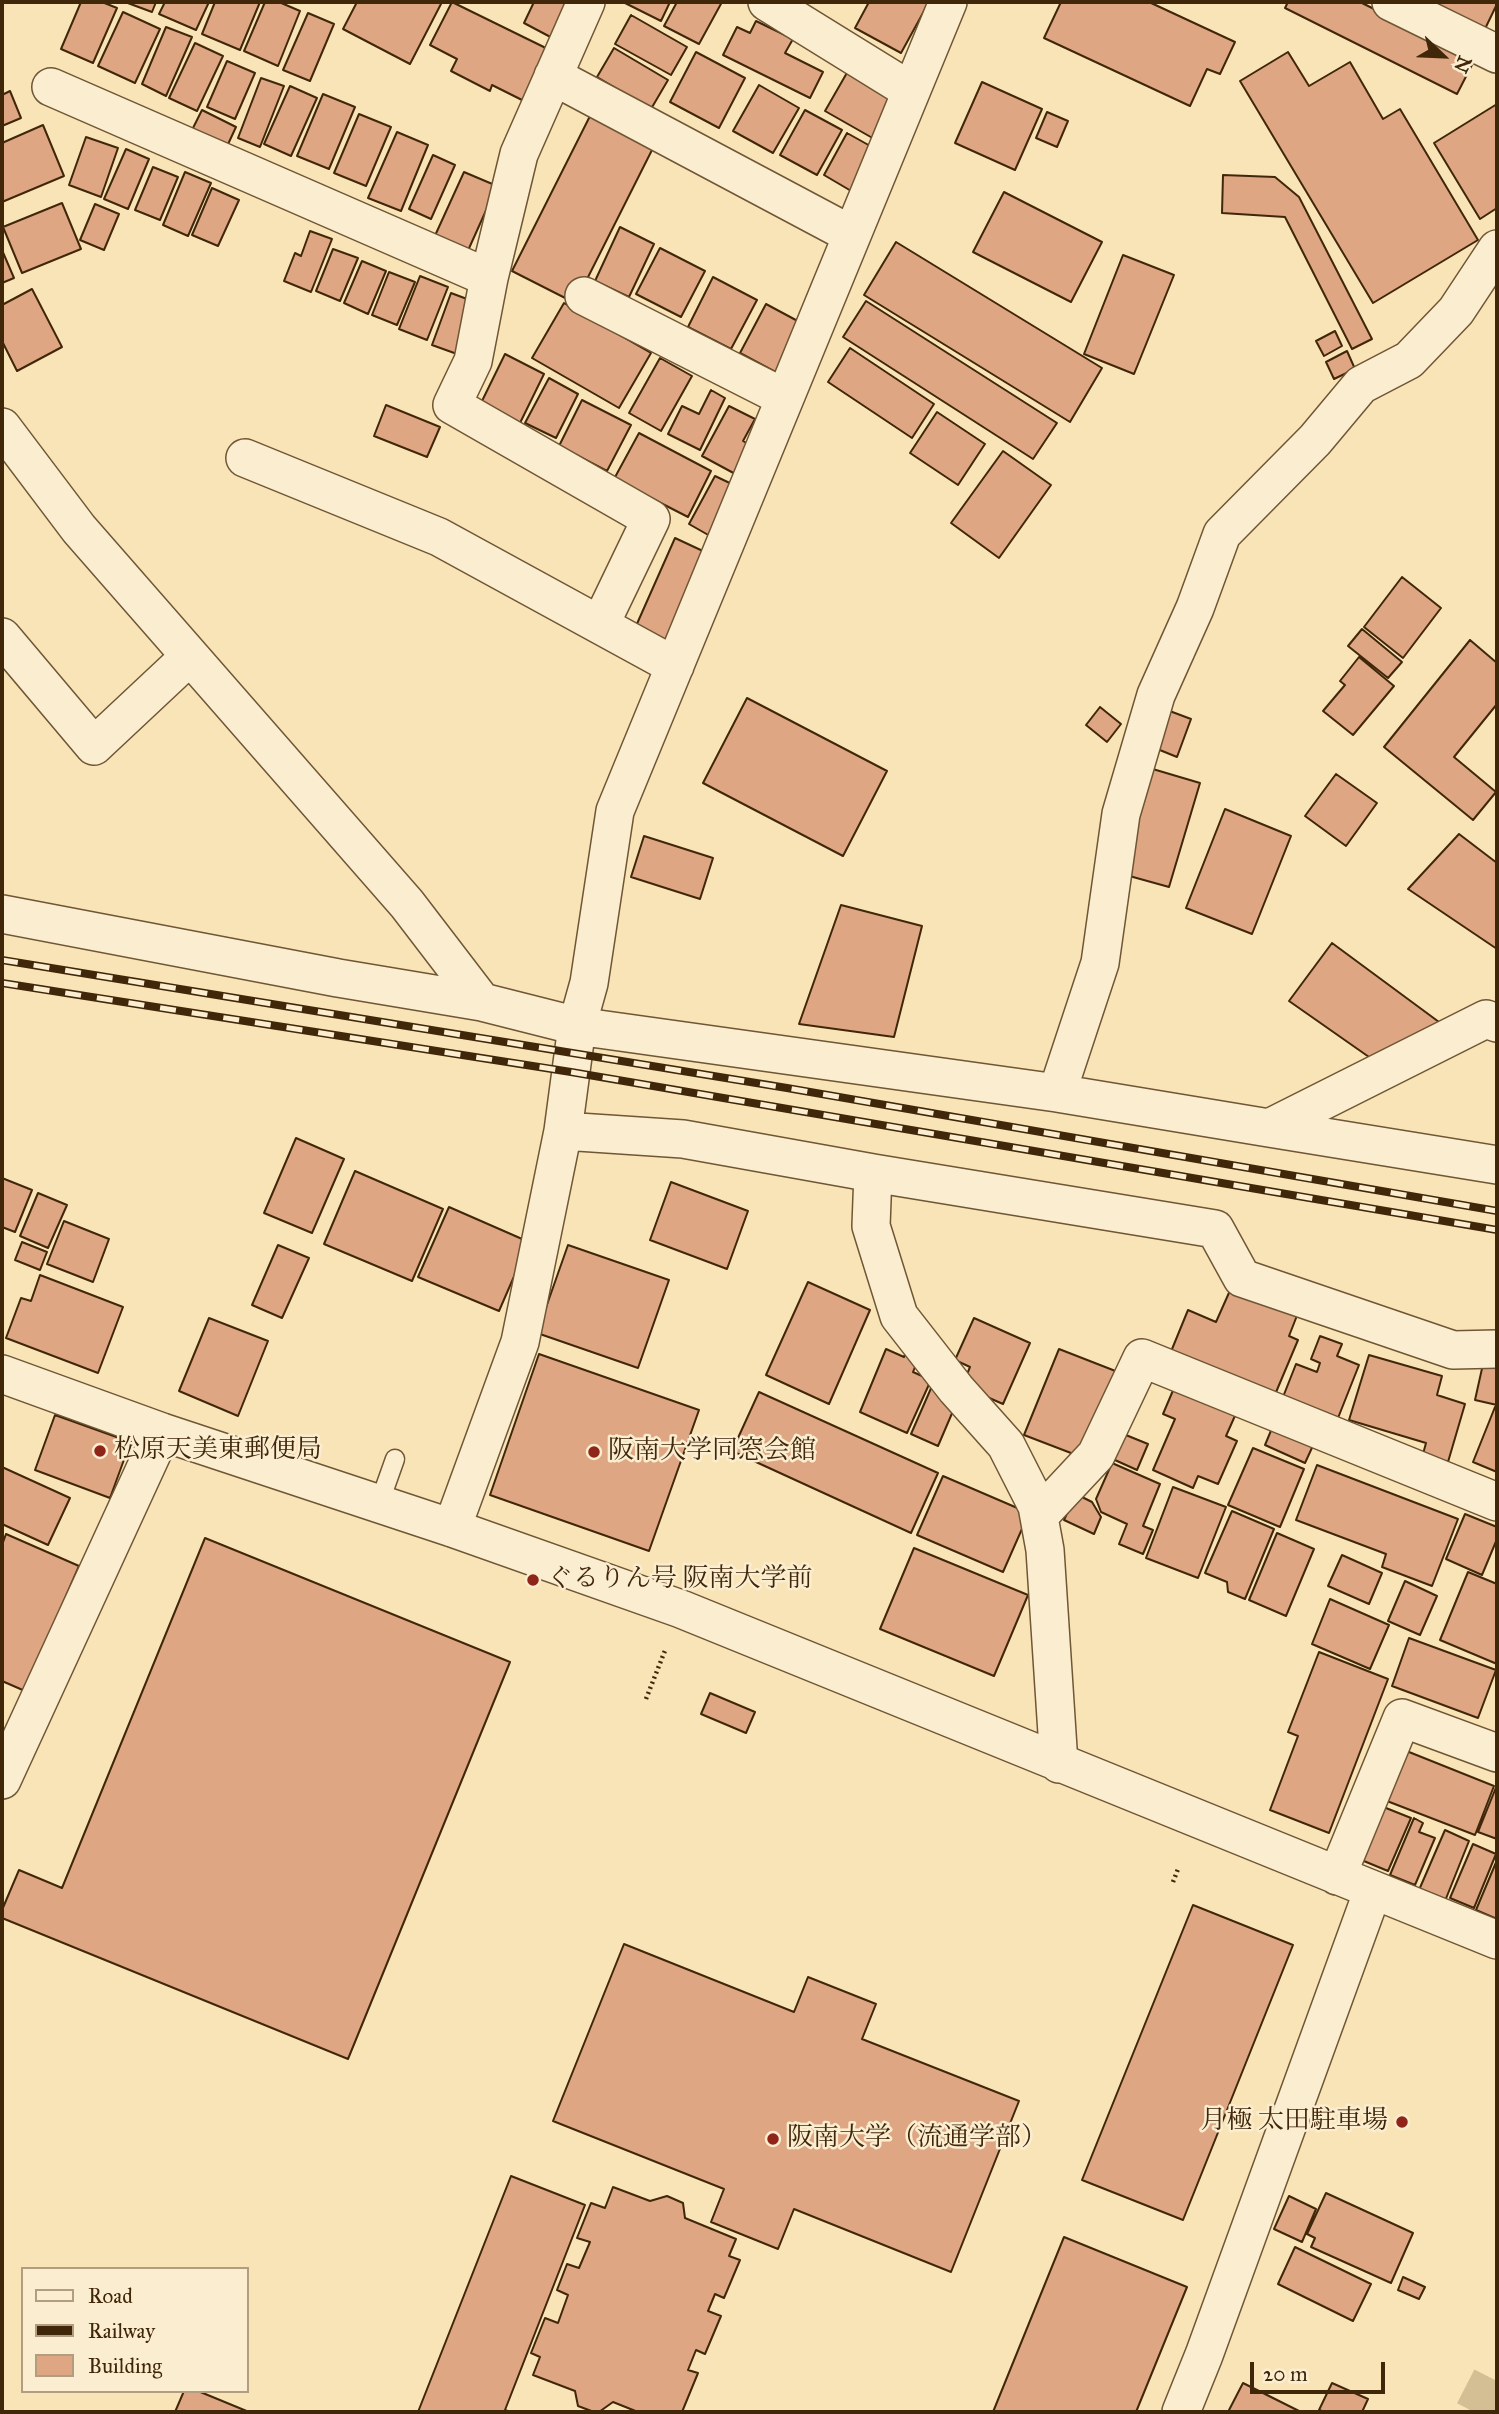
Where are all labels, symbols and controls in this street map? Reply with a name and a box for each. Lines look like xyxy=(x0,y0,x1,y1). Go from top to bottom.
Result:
north arrow xyxy=(1408,21,1478,91)
text: N xyxy=(1449,52,1477,76)
place label: 松原天美東郵便局 xyxy=(114,1435,322,1467)
place label: 阪南大学同窓会館 xyxy=(608,1436,816,1468)
marker: 松原天美東郵便局 xyxy=(92,1443,108,1459)
marker: 阪南大学同窓会館 xyxy=(586,1444,602,1460)
place label: ぐるりん号 阪南大学前 xyxy=(547,1564,813,1596)
marker: ぐるりん号 阪南大学前 xyxy=(525,1572,541,1588)
place label: 月極 太田駐車場 xyxy=(1200,2106,1388,2138)
marker: 月極 太田駐車場 xyxy=(1394,2114,1410,2130)
place label: 阪南大学（流通学部） xyxy=(787,2123,1047,2155)
marker: 阪南大学（流通学部） xyxy=(765,2131,781,2147)
legend xyxy=(21,2267,248,2393)
text: Road xyxy=(88,2283,133,2309)
text: Railway xyxy=(88,2318,155,2344)
scale bar xyxy=(1254,2348,1389,2392)
text: Building xyxy=(88,2353,162,2379)
text: 20 m xyxy=(1263,2361,1308,2387)

